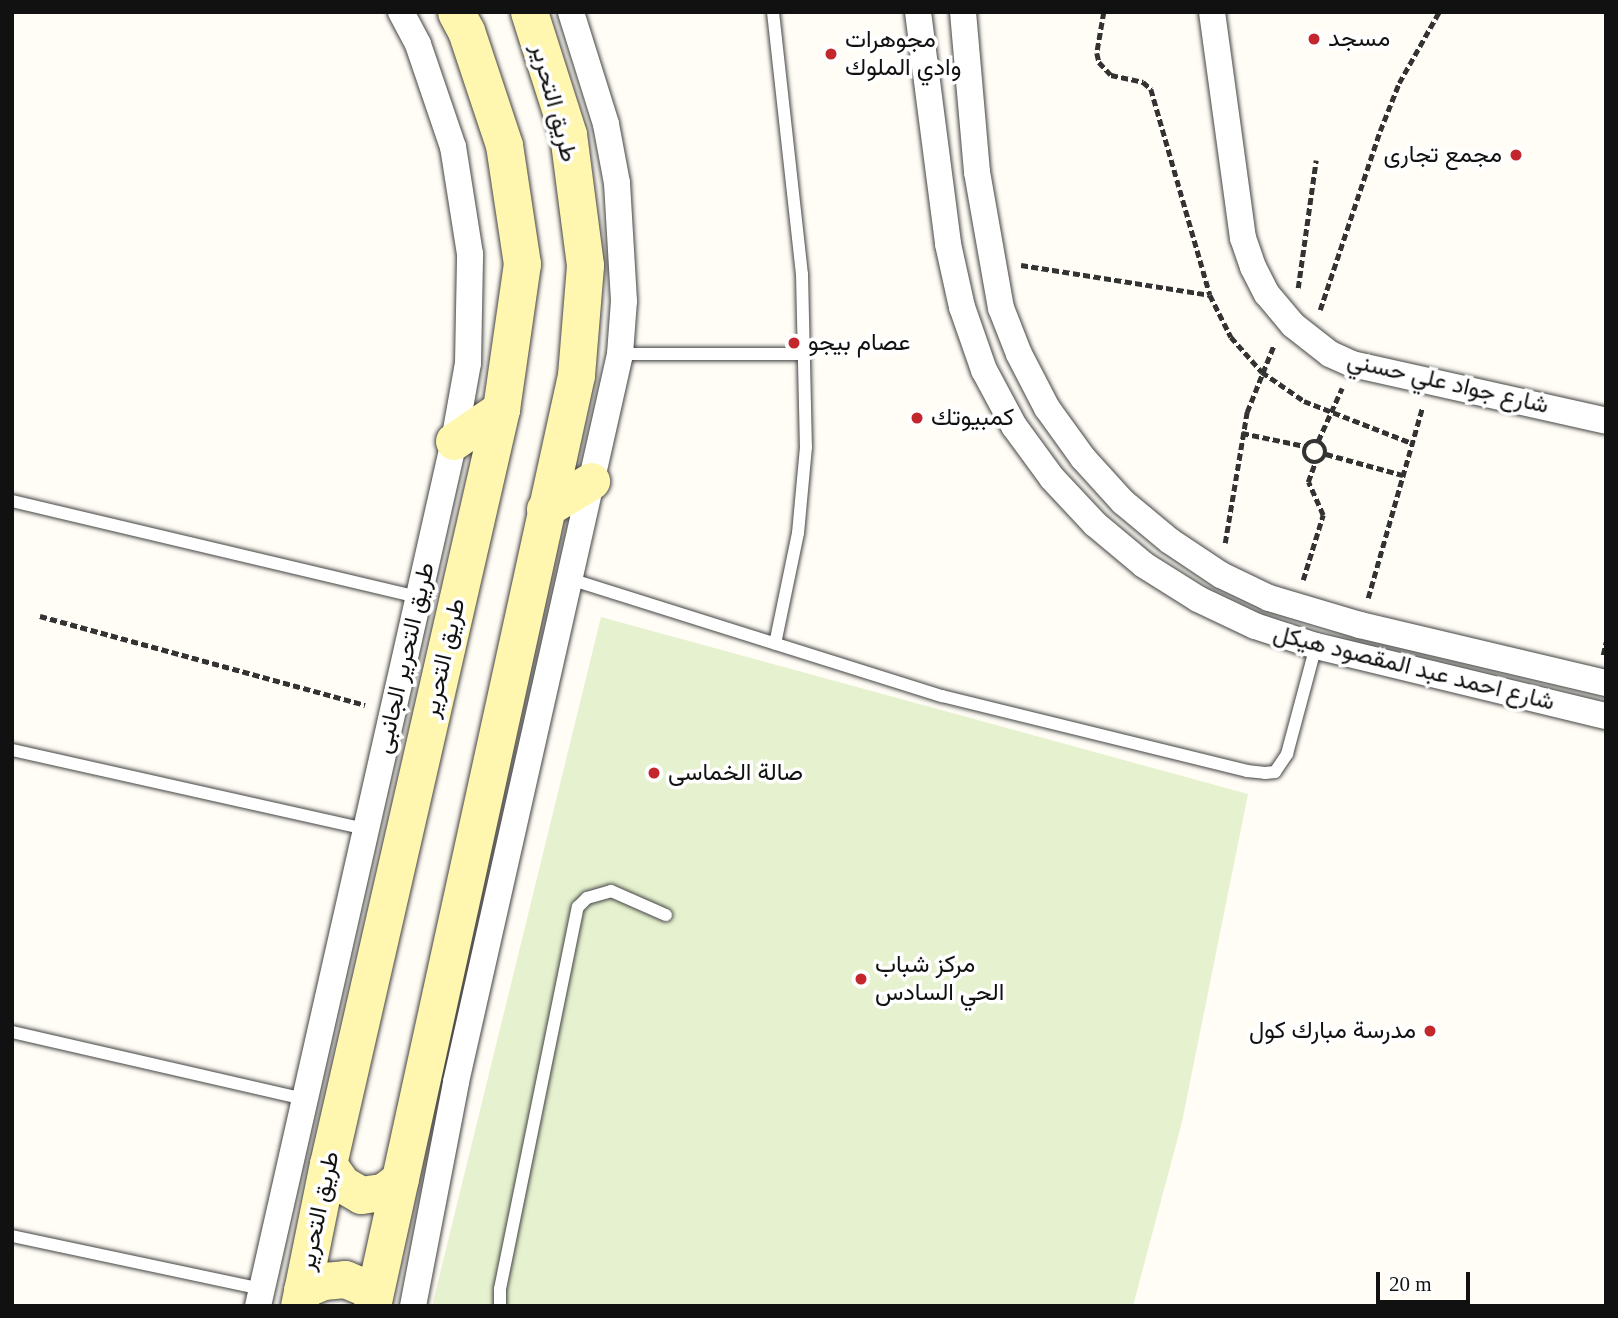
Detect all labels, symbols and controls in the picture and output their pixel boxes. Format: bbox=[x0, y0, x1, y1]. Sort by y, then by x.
place label: مسجد bbox=[1328, 25, 1390, 53]
place label: مجوهرات وادي الملوك bbox=[845, 26, 961, 82]
marker: مسجد bbox=[1306, 31, 1322, 47]
street label: طريق التحرير bbox=[524, 41, 584, 165]
marker: مجوهرات وادي الملوك bbox=[823, 46, 839, 62]
place label: مجمع تجارى bbox=[1384, 141, 1502, 169]
marker: مجمع تجارى bbox=[1508, 147, 1524, 163]
place label: عصام بيجو bbox=[808, 329, 911, 357]
marker: عصام بيجو bbox=[786, 335, 802, 351]
street label: شارع جواد علي حسني bbox=[1345, 346, 1551, 420]
place label: كمبيوتك bbox=[931, 404, 1014, 432]
marker: كمبيوتك bbox=[909, 410, 925, 426]
street label: طريق التحرير الجانبى bbox=[369, 560, 441, 756]
street label: طريق التحرير bbox=[416, 596, 472, 720]
street label: شارع احمد عبد المقصود هيكل bbox=[1270, 619, 1558, 717]
place label: صالة الخماسى bbox=[668, 759, 803, 787]
marker: صالة الخماسى bbox=[646, 765, 662, 781]
place label: مركز شباب الحي السادس bbox=[875, 951, 1004, 1007]
marker: مركز شباب الحي السادس bbox=[853, 971, 869, 987]
place label: مدرسة مبارك كول bbox=[1249, 1017, 1416, 1045]
marker: مدرسة مبارك كول bbox=[1422, 1023, 1438, 1039]
street label: طريق التحرير bbox=[292, 1149, 346, 1273]
scale bar bbox=[1380, 1258, 1474, 1302]
text: 20 m bbox=[1389, 1272, 1432, 1296]

